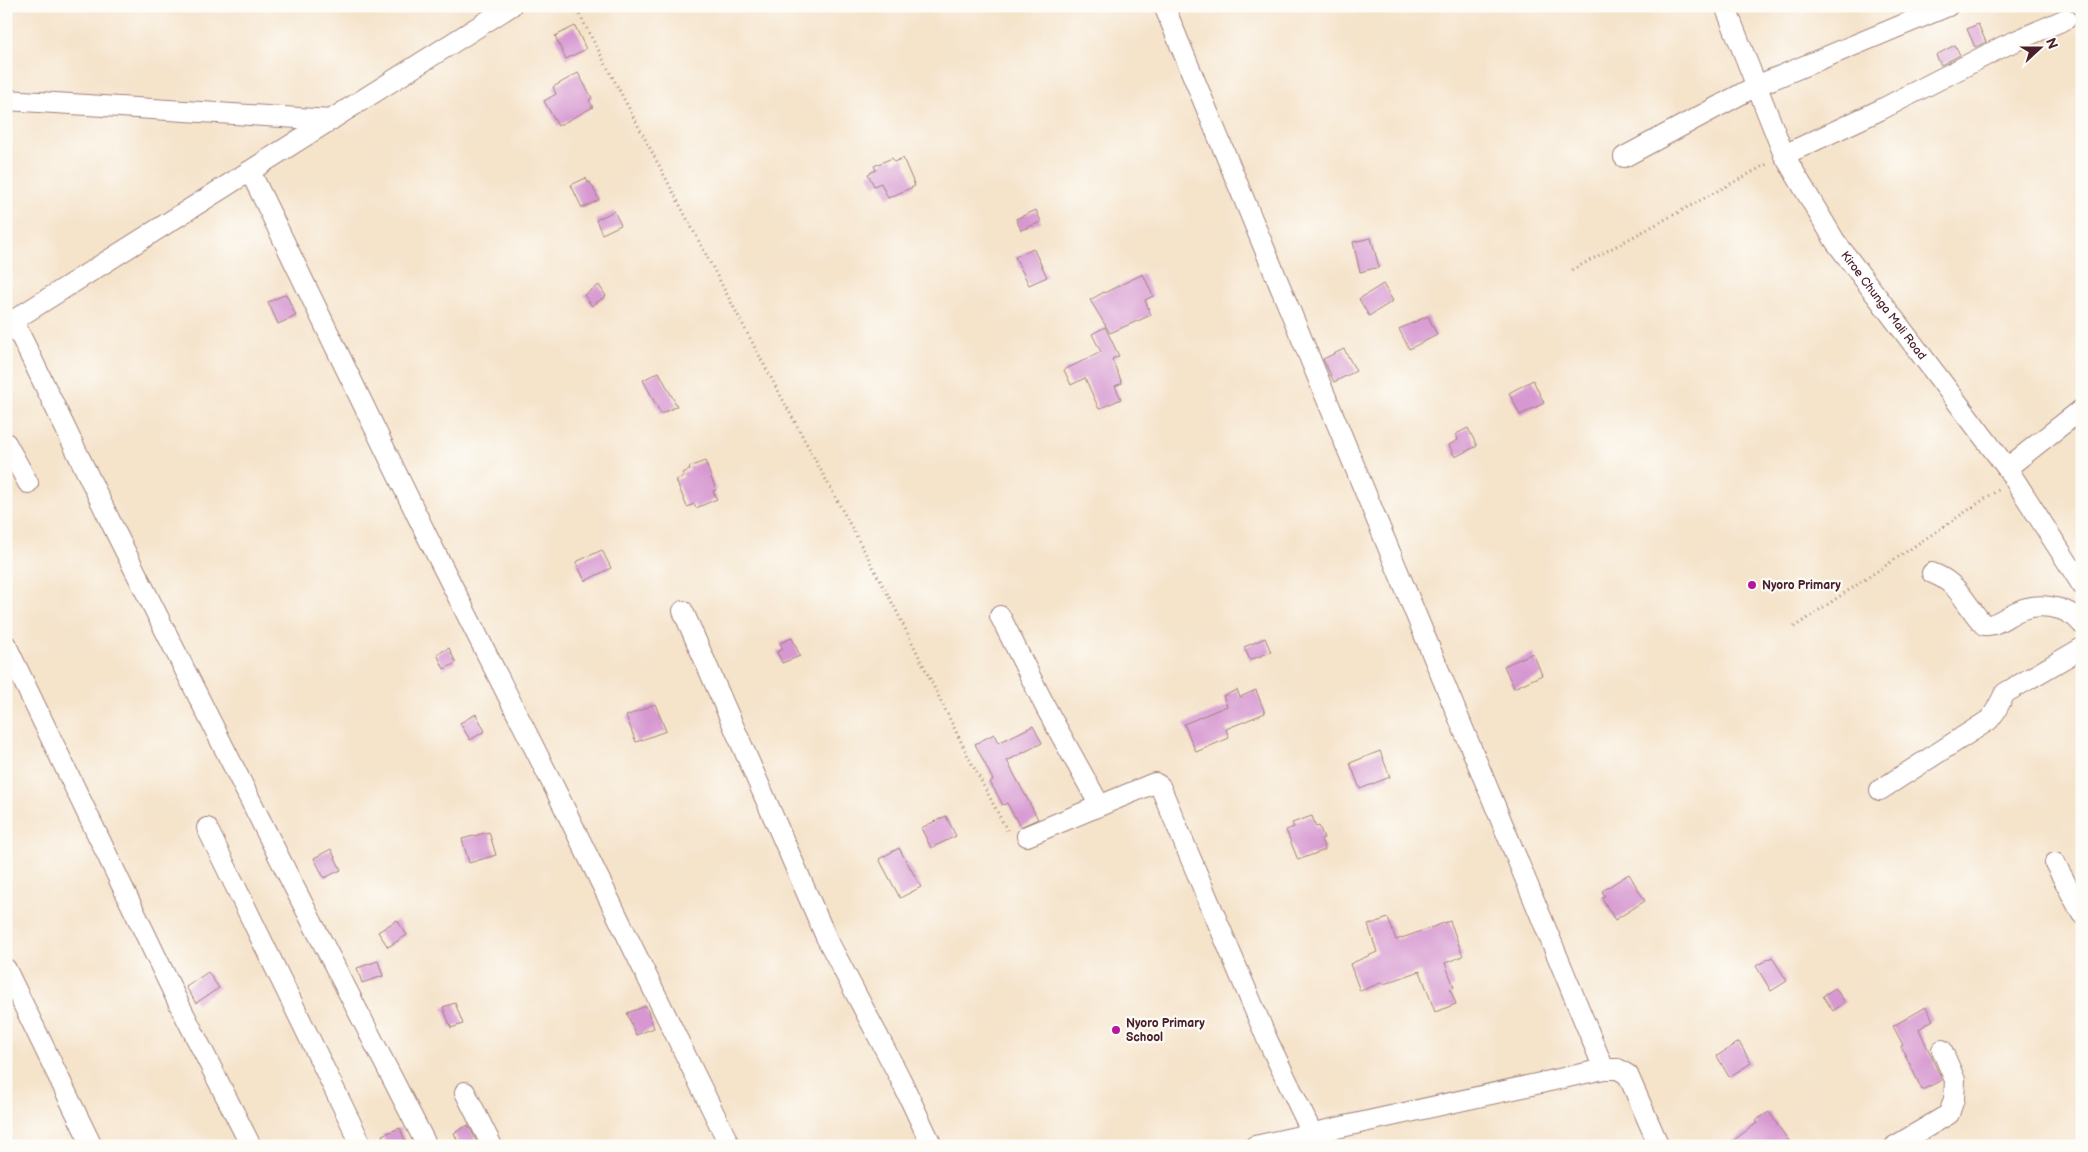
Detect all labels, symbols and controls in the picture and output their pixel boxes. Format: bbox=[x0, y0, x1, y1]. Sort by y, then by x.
north arrow bbox=[2016, 22, 2066, 72]
text: N bbox=[2042, 36, 2061, 51]
street label: Kiroe Chunga Mali Road bbox=[1837, 248, 1929, 363]
place label: Nyoro Primary bbox=[1762, 578, 1841, 593]
marker: Nyoro Primary bbox=[1746, 579, 1758, 591]
place label: Nyoro Primary School bbox=[1126, 1016, 1205, 1045]
marker: Nyoro Primary School bbox=[1110, 1024, 1122, 1036]

